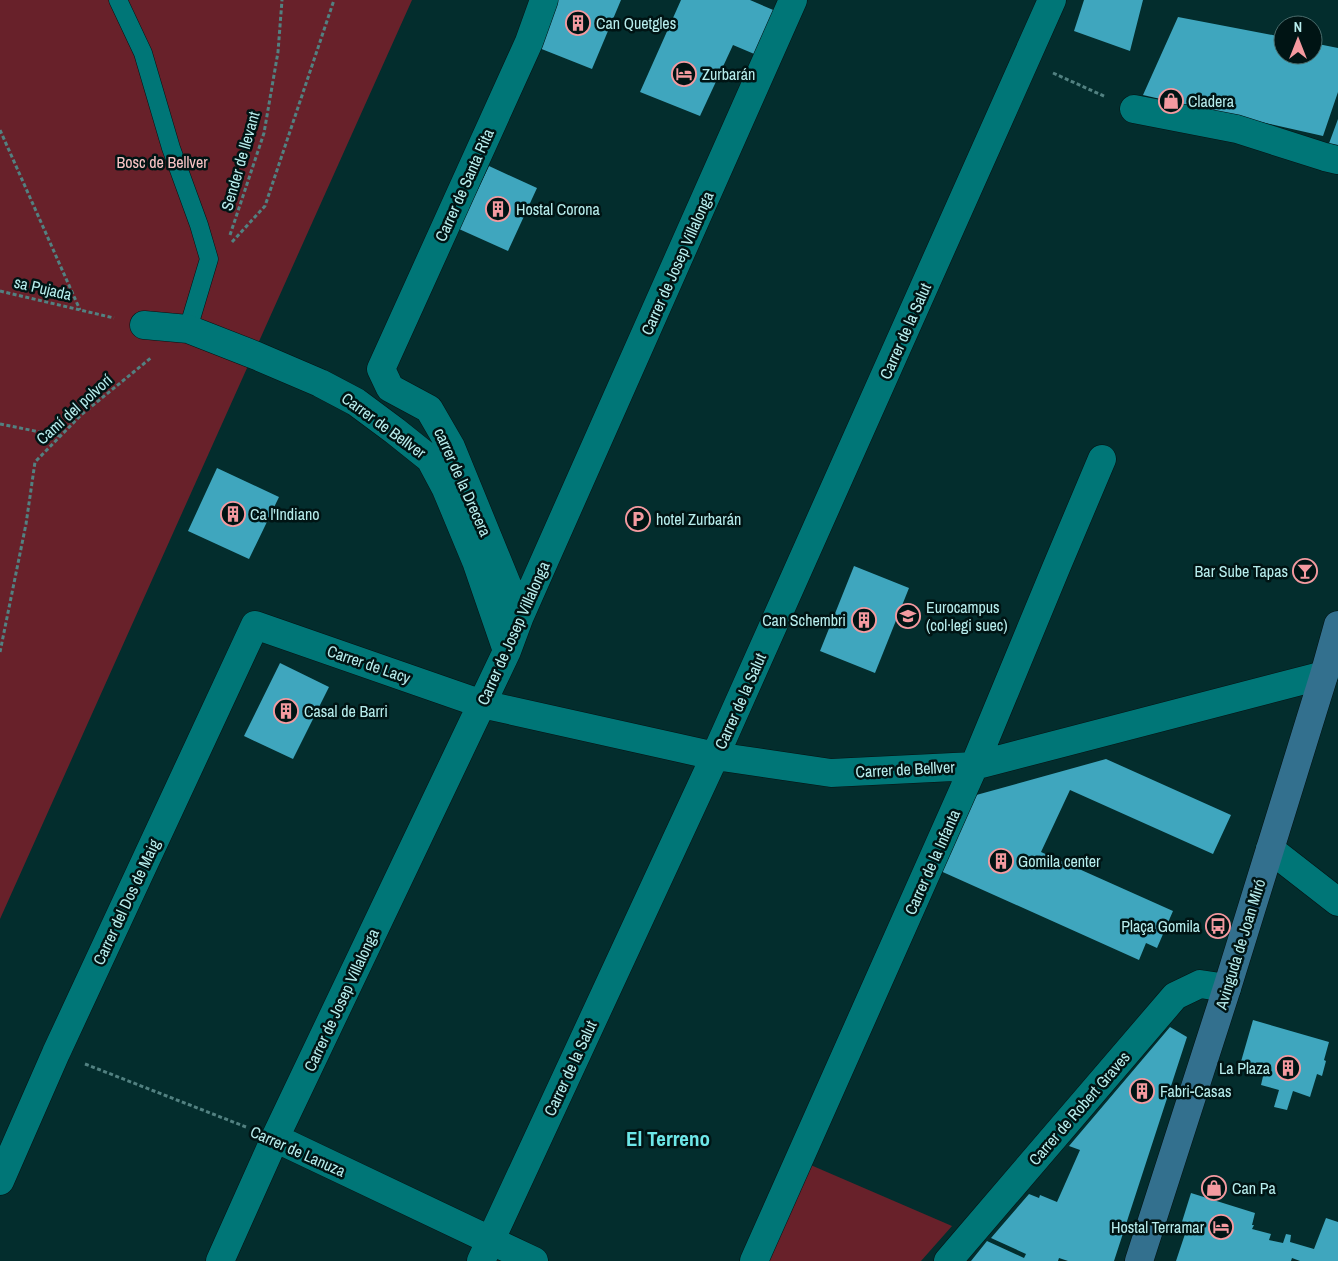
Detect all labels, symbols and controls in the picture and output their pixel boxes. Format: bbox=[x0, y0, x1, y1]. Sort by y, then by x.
building icon: Can Quetgles bbox=[565, 10, 591, 36]
place label: Can Quetgles bbox=[596, 12, 676, 34]
north arrow bbox=[1273, 15, 1323, 65]
text: N bbox=[1294, 18, 1302, 36]
hotel icon: Zurbarán bbox=[671, 61, 697, 87]
place label: Zurbarán bbox=[702, 63, 755, 85]
shop icon: Cladera bbox=[1158, 88, 1184, 114]
place label: Cladera bbox=[1188, 90, 1235, 112]
street label: Sender de llevant bbox=[215, 109, 265, 213]
street label: Carrer de Santa Rita bbox=[429, 125, 499, 245]
park label: Bosc de Bellver bbox=[116, 151, 208, 173]
street label: Carrer de Josep Villalonga bbox=[635, 187, 719, 338]
building icon: Hostal Corona bbox=[485, 196, 511, 222]
place label: Hostal Corona bbox=[516, 198, 601, 220]
street label: sa Pujada bbox=[12, 271, 75, 305]
street label: Carrer de la Salut bbox=[874, 279, 936, 382]
street label: Camí del polvorí bbox=[31, 369, 117, 449]
street label: Carrer de Bellver bbox=[337, 387, 431, 463]
street label: carrer de la Drecera bbox=[429, 424, 497, 540]
building icon: Ca l'Indiano bbox=[220, 501, 246, 527]
place label: Ca l'Indiano bbox=[250, 503, 320, 525]
parking icon: hotel Zurbarán bbox=[625, 506, 651, 532]
place label: hotel Zurbarán bbox=[656, 508, 741, 530]
street label: Carrer de Josep Villalonga bbox=[471, 557, 555, 708]
bar icon: Bar Sube Tapas bbox=[1292, 558, 1318, 584]
place label: Bar Sube Tapas bbox=[1195, 560, 1288, 582]
place label: Eurocampus (col·legi suec) bbox=[926, 596, 1008, 636]
school or university icon: Eurocampus (col·legi suec) bbox=[895, 603, 921, 629]
building icon: Can Schembri bbox=[851, 607, 877, 633]
place label: Can Schembri bbox=[762, 609, 846, 631]
street label: Carrer de Lacy bbox=[324, 639, 414, 689]
street label: Carrer de la Salut bbox=[709, 649, 771, 752]
building icon: Casal de Barri bbox=[273, 698, 299, 724]
place label: Casal de Barri bbox=[304, 700, 388, 722]
street label: Carrer de Bellver bbox=[855, 755, 956, 783]
street label: Carrer de la Infanta bbox=[899, 805, 965, 918]
street label: Carrer del Dos de Maig bbox=[87, 835, 165, 968]
building icon: Gomila center bbox=[988, 848, 1014, 874]
place label: Gomila center bbox=[1018, 850, 1101, 872]
street label: Avinguda de Joan Miró bbox=[1209, 876, 1270, 1013]
bus stop icon: Plaça Gomila bbox=[1205, 913, 1231, 939]
place label: Plaça Gomila bbox=[1121, 915, 1201, 937]
street label: Carrer de Josep Villalonga bbox=[298, 924, 384, 1075]
street label: Carrer de la Salut bbox=[538, 1016, 602, 1119]
street label: Carrer de Robert Graves bbox=[1023, 1046, 1135, 1170]
building icon: La Plaza bbox=[1275, 1055, 1301, 1081]
place label: La Plaza bbox=[1219, 1057, 1271, 1079]
building icon: Fabri-Casas bbox=[1129, 1078, 1155, 1104]
place label: Fabri-Casas bbox=[1160, 1080, 1232, 1102]
street label: Carrer de Lanuza bbox=[247, 1120, 350, 1182]
district label: El Terreno bbox=[626, 1124, 710, 1153]
shop icon: Can Pa bbox=[1201, 1175, 1227, 1201]
place label: Can Pa bbox=[1232, 1177, 1276, 1199]
hotel icon: Hostal Terramar bbox=[1208, 1214, 1234, 1240]
place label: Hostal Terramar bbox=[1111, 1216, 1205, 1238]

